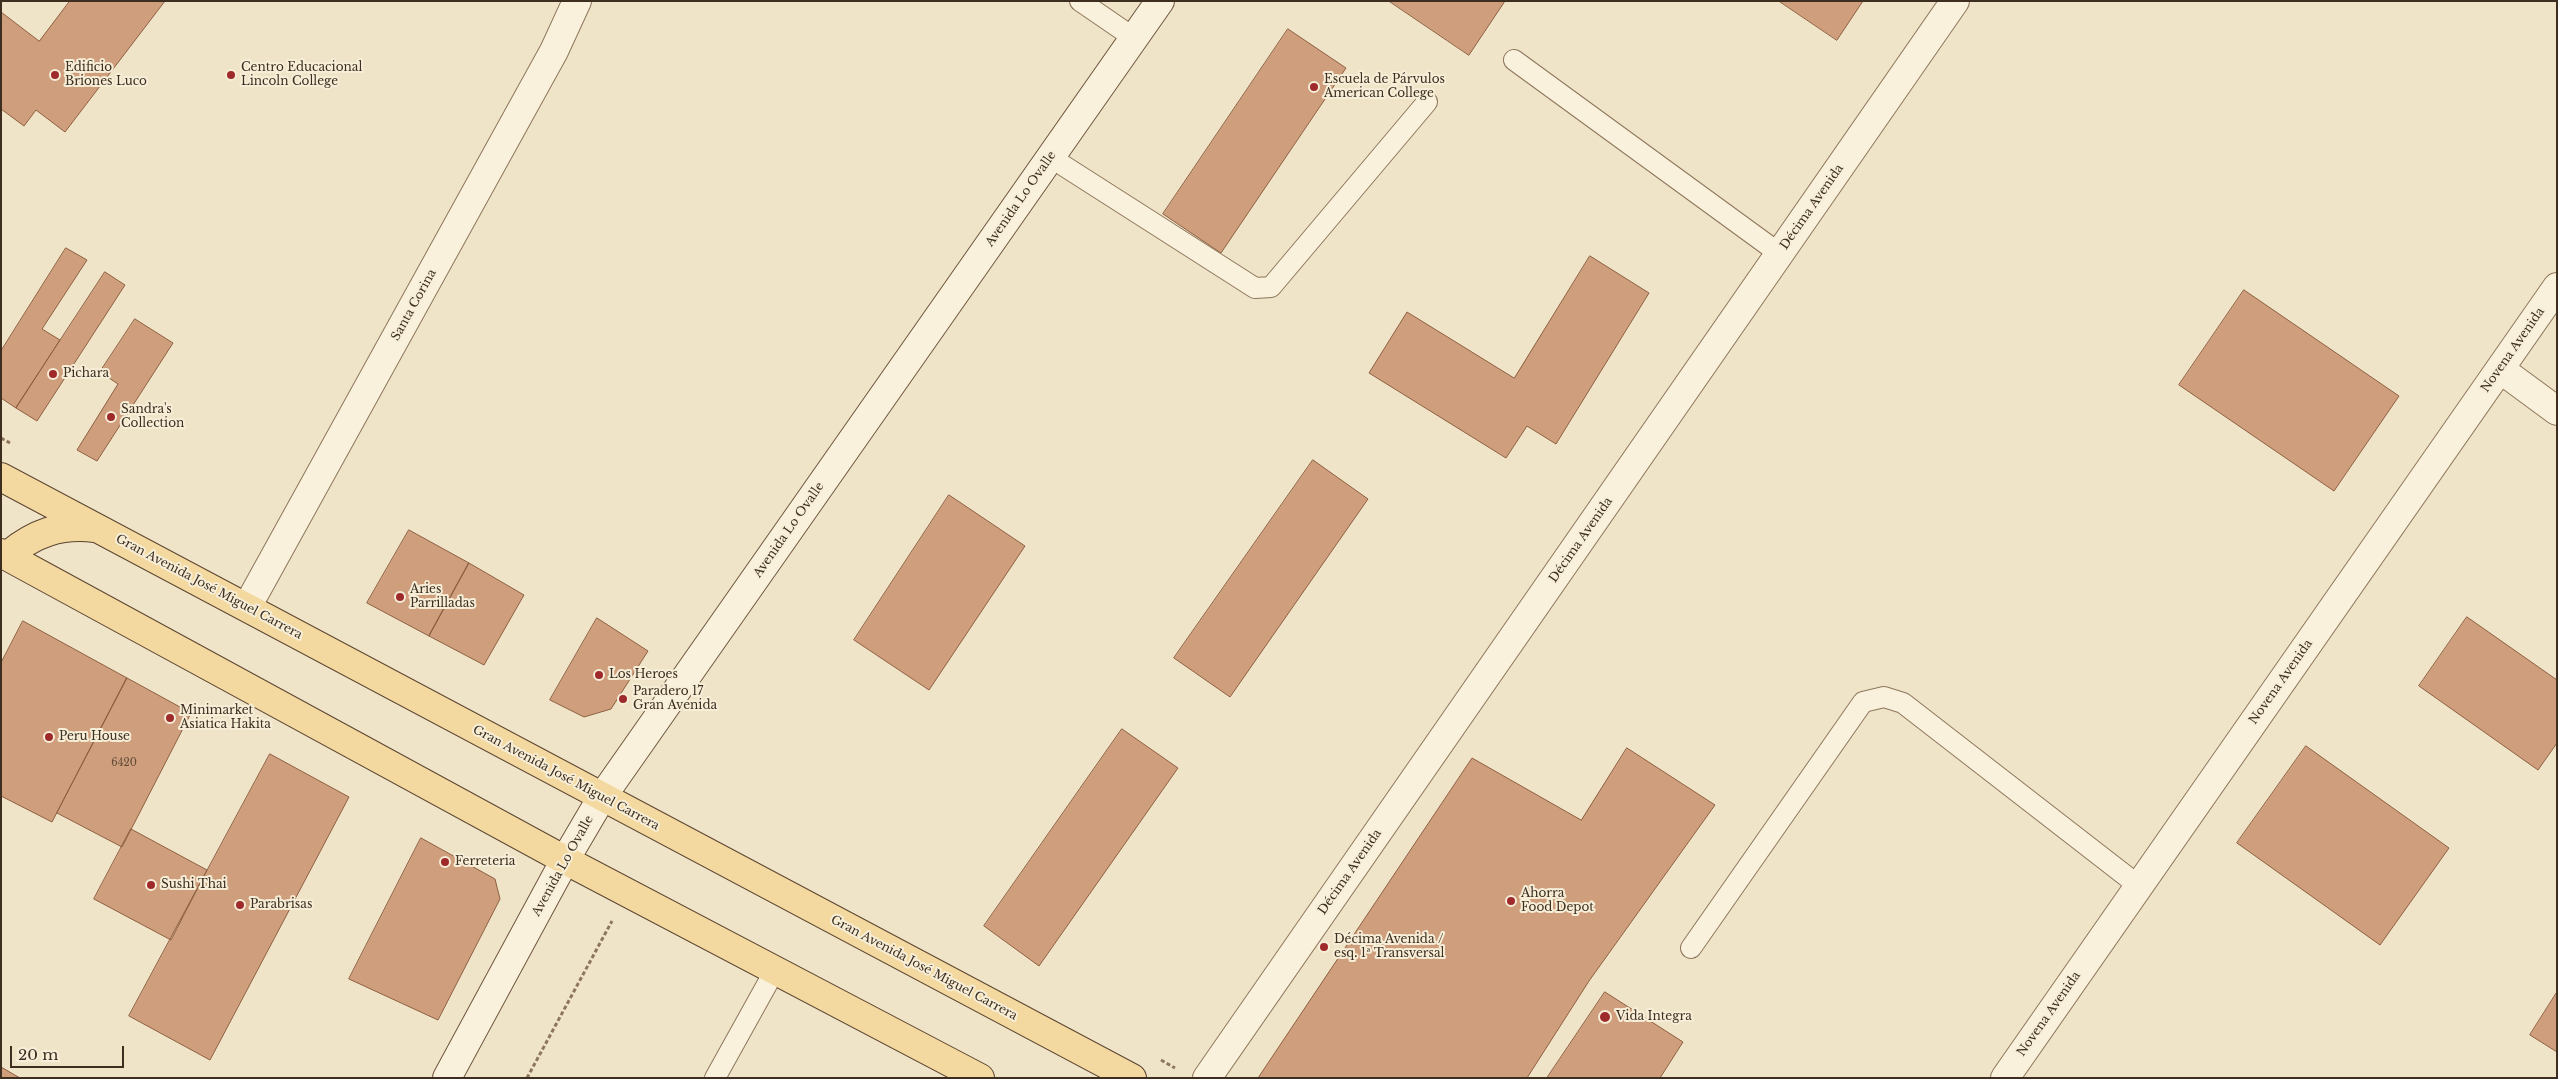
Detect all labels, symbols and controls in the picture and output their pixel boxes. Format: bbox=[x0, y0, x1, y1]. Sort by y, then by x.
place label: Edificio Briones Luco bbox=[65, 61, 147, 89]
place label: Centro Educacional Lincoln College bbox=[241, 61, 362, 89]
marker: Edificio Briones Luco bbox=[49, 69, 61, 81]
marker: Centro Educacional Lincoln College bbox=[225, 69, 237, 81]
place label: Escuela de Párvulos American College bbox=[1324, 73, 1445, 101]
marker: Escuela de Párvulos American College bbox=[1308, 81, 1320, 93]
street label: Avenida Lo Ovalle bbox=[983, 149, 1059, 249]
street label: Décima Avenida bbox=[1777, 162, 1847, 252]
street label: Santa Corina bbox=[388, 267, 440, 343]
street label: Novena Avenida bbox=[2478, 305, 2548, 395]
place label: Pichara bbox=[63, 367, 109, 381]
marker: Pichara bbox=[47, 368, 59, 380]
place label: Sandra's Collection bbox=[121, 403, 184, 431]
marker: Sandra's Collection bbox=[105, 411, 117, 423]
street label: Avenida Lo Ovalle bbox=[751, 480, 827, 580]
street label: Décima Avenida bbox=[1546, 495, 1616, 585]
street label: Gran Avenida José Miguel Carrera bbox=[113, 532, 305, 642]
place label: Aries Parrilladas bbox=[410, 583, 475, 611]
marker: Aries Parrilladas bbox=[394, 591, 406, 603]
street label: Novena Avenida bbox=[2246, 637, 2316, 727]
place label: Los Heroes bbox=[609, 668, 678, 682]
marker: Los Heroes bbox=[593, 669, 605, 681]
place label: Paradero 17 Gran Avenida bbox=[633, 685, 717, 713]
marker: Paradero 17 Gran Avenida bbox=[617, 693, 629, 705]
place label: Minimarket Asiatica Hakita bbox=[180, 704, 271, 732]
marker: Minimarket Asiatica Hakita bbox=[164, 712, 176, 724]
street label: Gran Avenida José Miguel Carrera bbox=[470, 723, 662, 833]
place label: Peru House bbox=[59, 730, 130, 744]
marker: Peru House bbox=[43, 731, 55, 743]
house number: 6420 bbox=[111, 757, 137, 769]
street label: Avenida Lo Ovalle bbox=[529, 813, 597, 919]
street label: Décima Avenida bbox=[1315, 827, 1385, 917]
place label: Ferreteria bbox=[455, 855, 515, 869]
marker: Ferreteria bbox=[439, 856, 451, 868]
place label: Sushi Thai bbox=[161, 878, 227, 892]
marker: Sushi Thai bbox=[145, 879, 157, 891]
place label: Ahorra Food Depot bbox=[1521, 887, 1594, 915]
marker: Ahorra Food Depot bbox=[1505, 895, 1517, 907]
place label: Parabrisas bbox=[250, 898, 312, 912]
marker: Parabrisas bbox=[234, 899, 246, 911]
street label: Gran Avenida José Miguel Carrera bbox=[828, 913, 1020, 1023]
place label: Décima Avenida / esq. 1ª Transversal bbox=[1334, 933, 1445, 961]
marker: Décima Avenida / esq. 1ª Transversal bbox=[1318, 941, 1330, 953]
street label: Novena Avenida bbox=[2014, 969, 2084, 1059]
marker: Vida Integra bbox=[1598, 1010, 1612, 1024]
place label: Vida Integra bbox=[1616, 1010, 1692, 1024]
scale bar bbox=[12, 1036, 126, 1068]
text: 20 m bbox=[18, 1045, 58, 1064]

